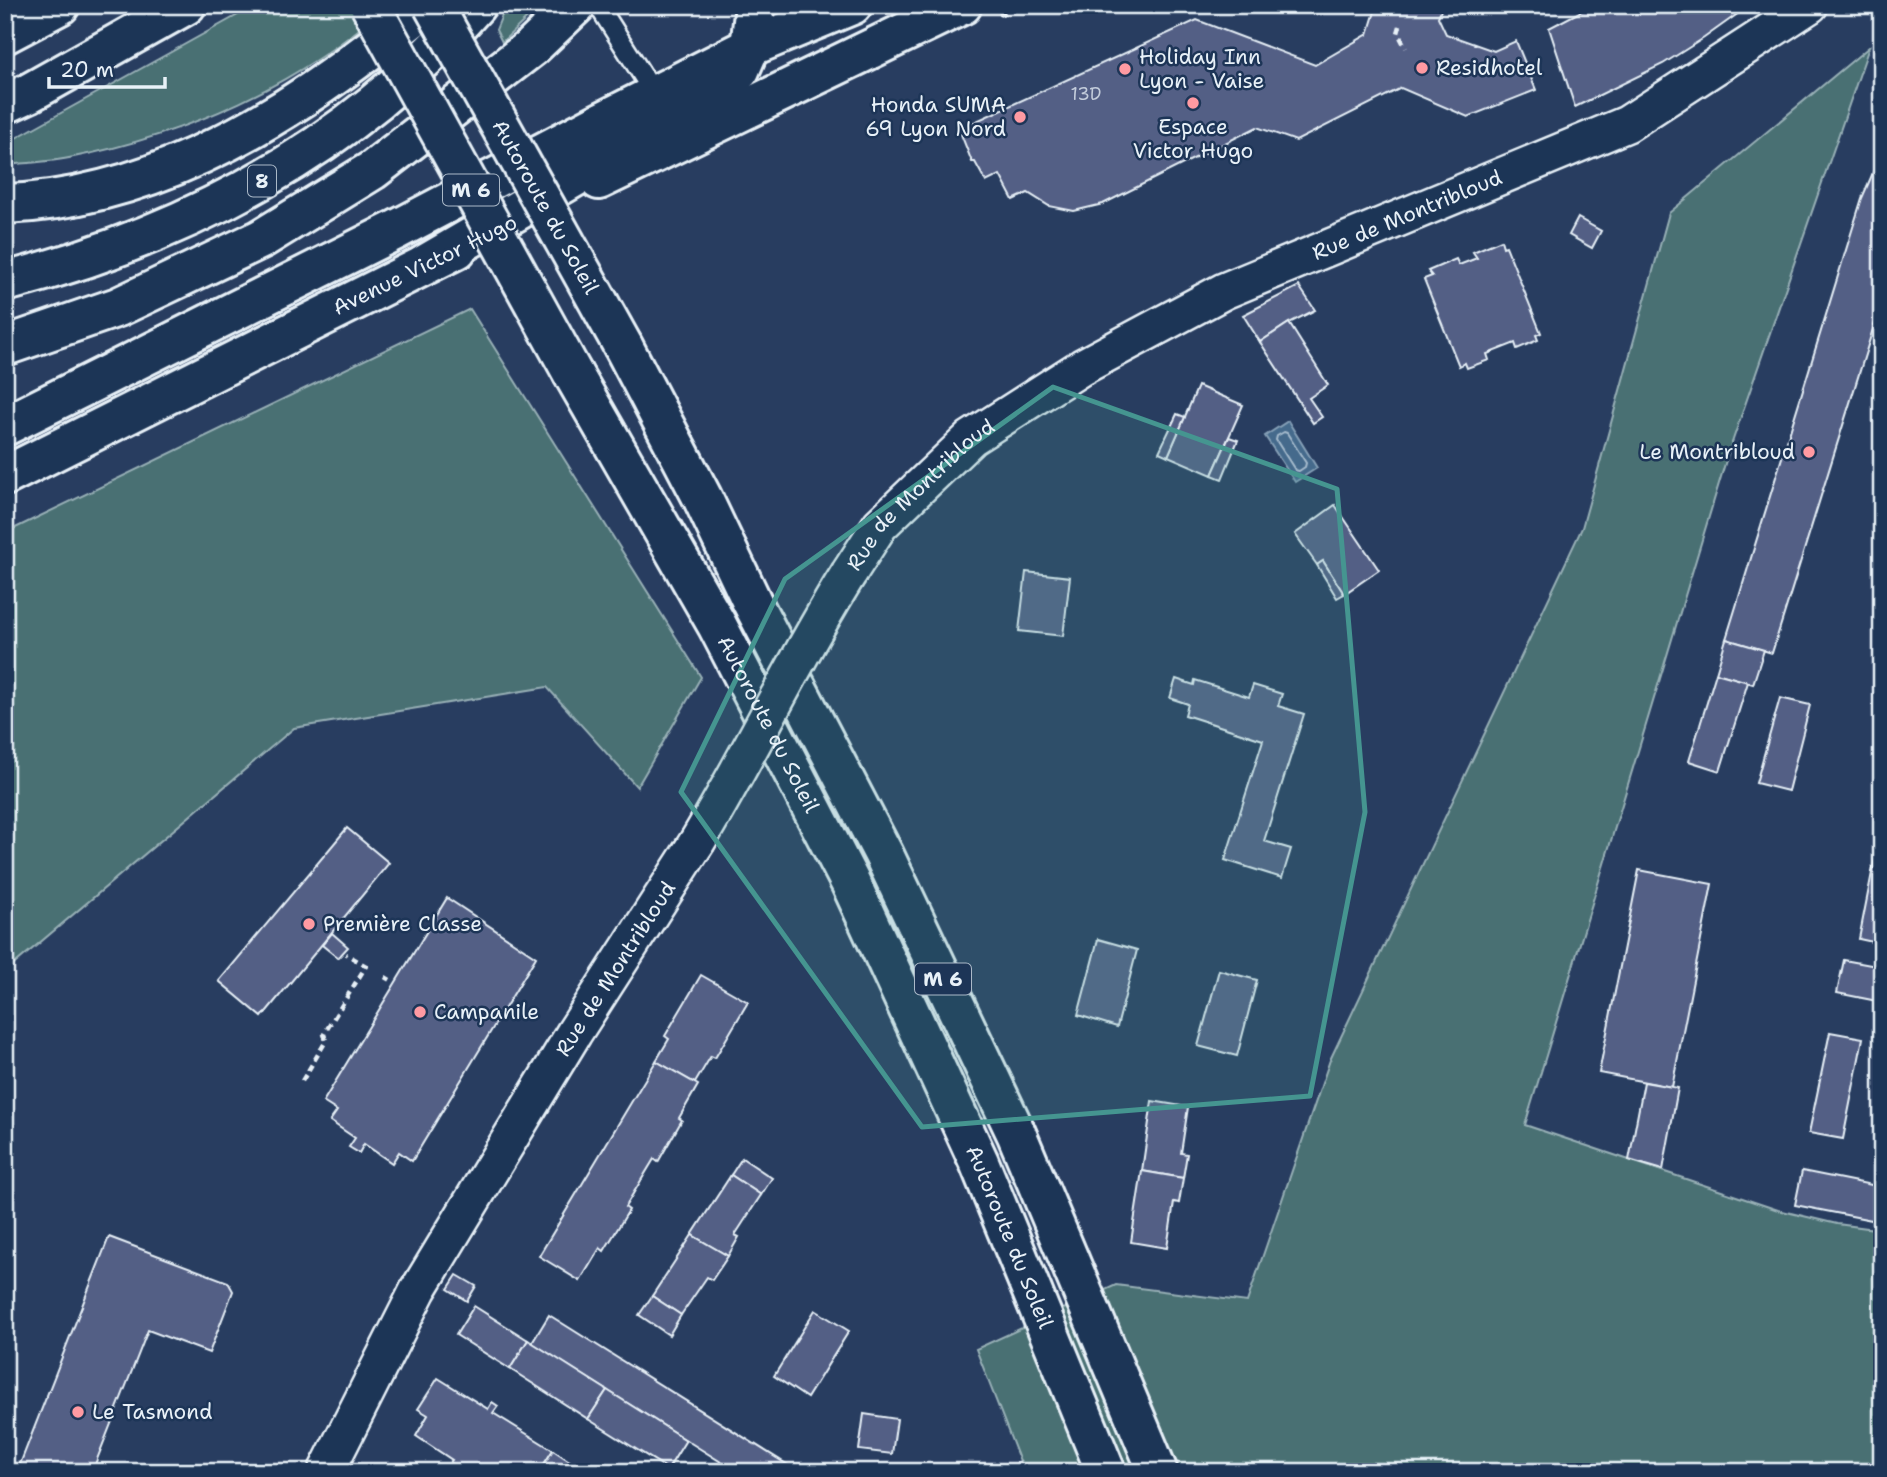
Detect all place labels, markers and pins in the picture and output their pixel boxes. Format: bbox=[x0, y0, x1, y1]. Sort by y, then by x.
place label: Holiday Inn Lyon - Vaise bbox=[1139, 43, 1264, 95]
place label: Residhotel bbox=[1436, 54, 1543, 82]
marker: Residhotel bbox=[1414, 60, 1430, 76]
marker: Holiday Inn Lyon - Vaise bbox=[1117, 61, 1133, 77]
place label: Honda SUMA 69 Lyon Nord bbox=[865, 91, 1006, 143]
marker: Espace Victor Hugo bbox=[1185, 95, 1201, 111]
marker: Honda SUMA 69 Lyon Nord bbox=[1012, 109, 1028, 125]
place label: Espace Victor Hugo bbox=[1133, 113, 1253, 165]
place label: Le Montribloud bbox=[1639, 438, 1795, 466]
marker: Le Montribloud bbox=[1801, 444, 1817, 460]
place label: Première Classe bbox=[323, 910, 482, 938]
marker: Première Classe bbox=[301, 916, 317, 932]
place label: Campanile bbox=[434, 998, 539, 1026]
marker: Campanile bbox=[412, 1004, 428, 1020]
place label: Le Tasmond bbox=[92, 1398, 212, 1426]
marker: Le Tasmond bbox=[70, 1404, 86, 1420]

